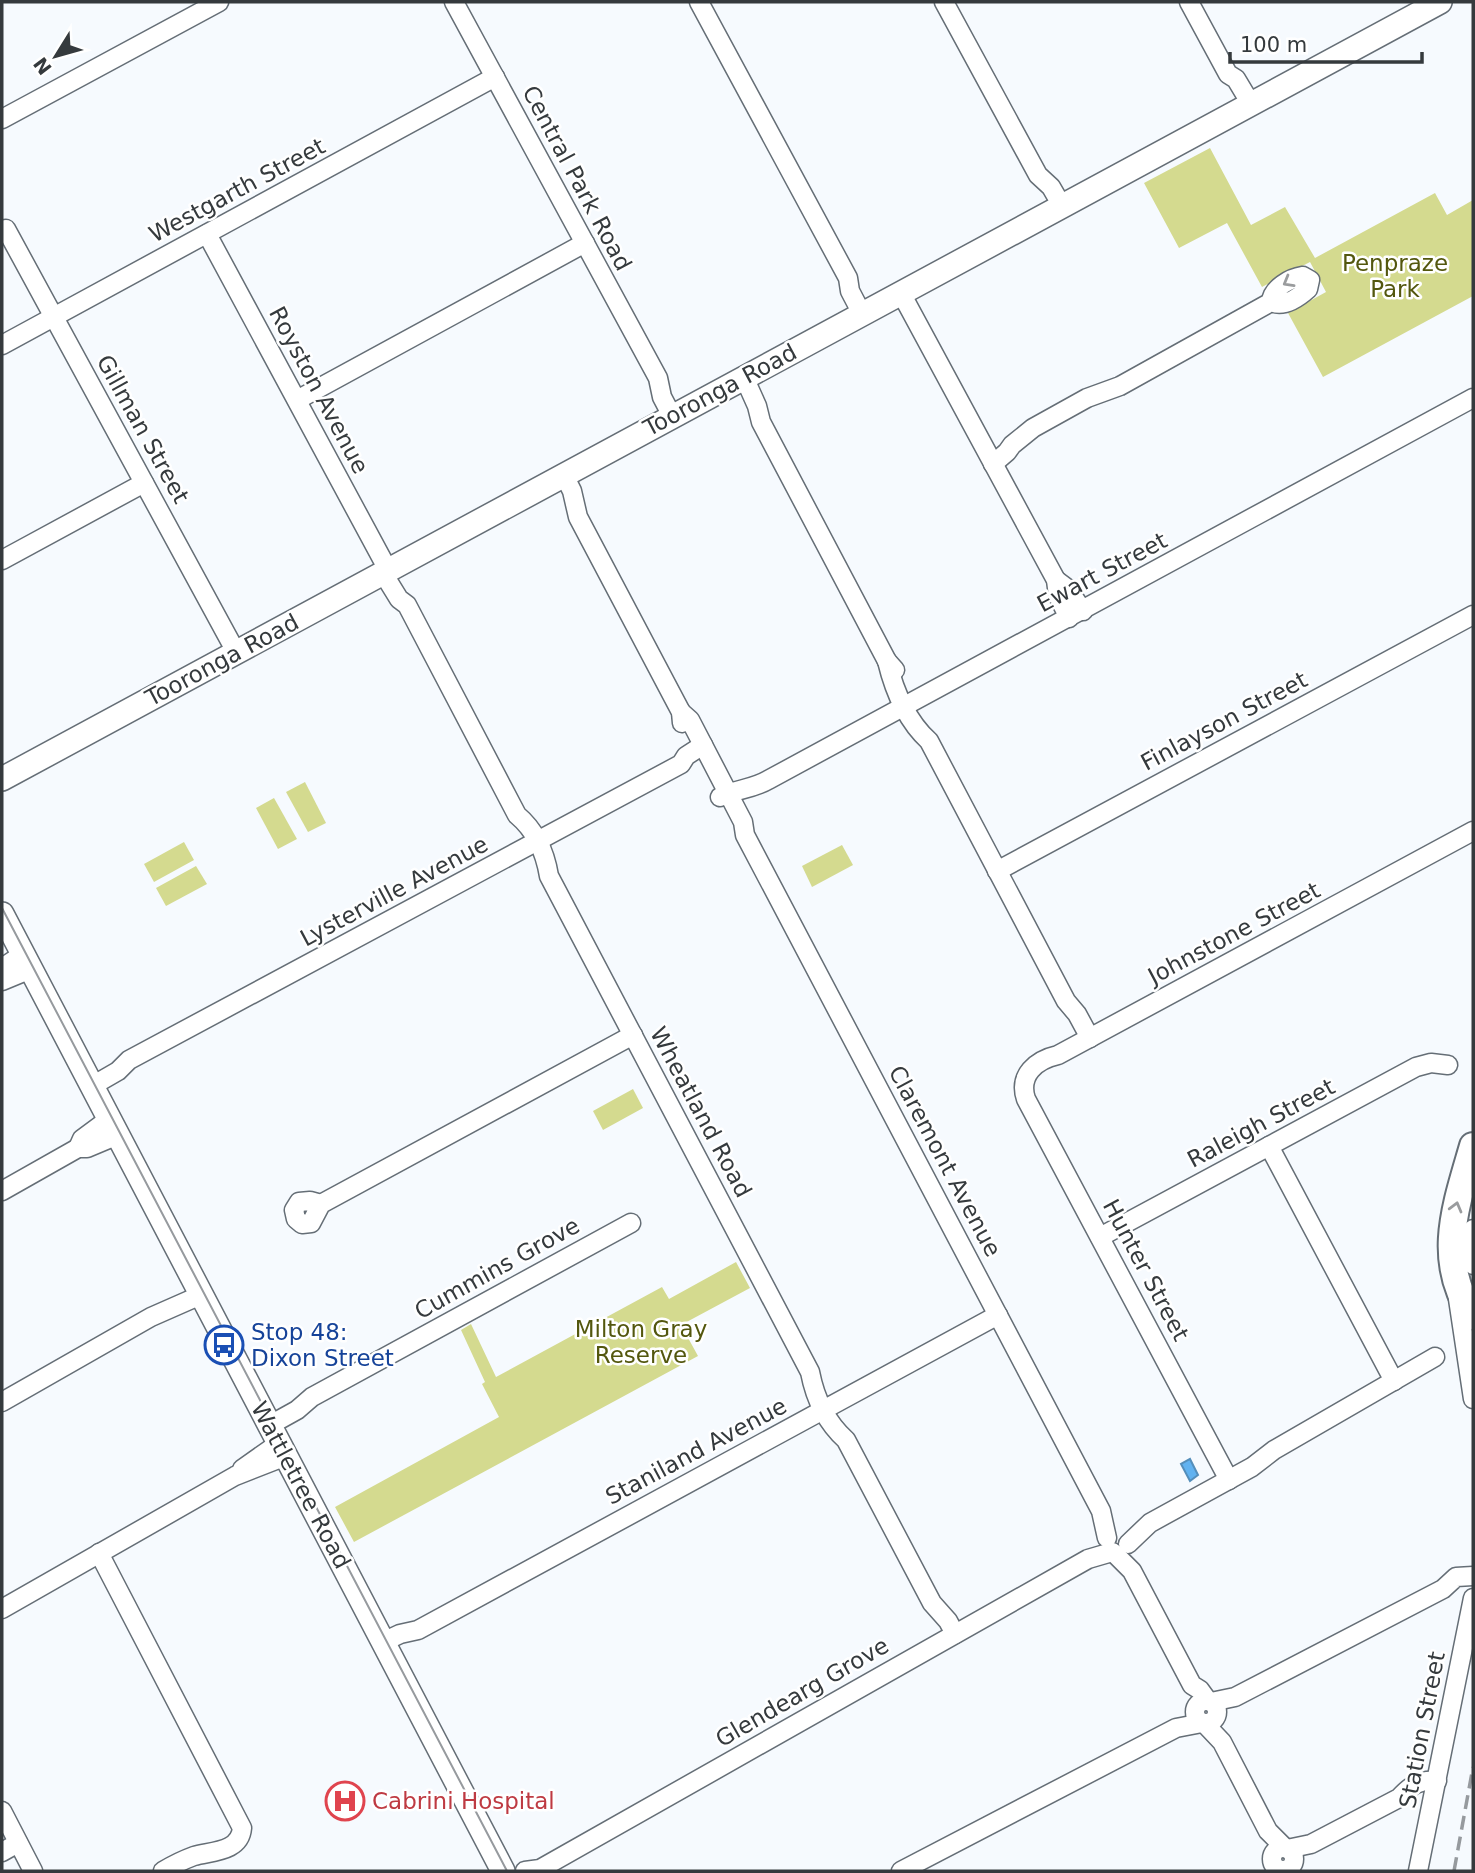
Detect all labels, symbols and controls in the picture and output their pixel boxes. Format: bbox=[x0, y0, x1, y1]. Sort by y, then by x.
north arrow bbox=[21, 21, 91, 91]
scale bar bbox=[1230, 21, 1422, 65]
text: 100 m bbox=[1240, 33, 1307, 57]
text: N bbox=[29, 53, 56, 79]
street label: Central Park Road bbox=[517, 81, 637, 275]
street label: Westgarth Street bbox=[145, 133, 329, 247]
park label: Penpraze Park bbox=[1342, 250, 1448, 302]
one-way arrow bbox=[1282, 274, 1295, 287]
street label: Royston Avenue bbox=[264, 302, 374, 478]
street label: Tooronga Road bbox=[638, 339, 801, 442]
street label: Gillman Street bbox=[92, 350, 194, 508]
street label: Ewart Street bbox=[1033, 527, 1171, 617]
street label: Tooronga Road bbox=[140, 609, 303, 712]
street label: Finlayson Street bbox=[1136, 666, 1312, 776]
street label: Lysterville Avenue bbox=[296, 831, 492, 951]
street label: Johnstone Street bbox=[1142, 877, 1324, 990]
street label: Wheatland Road bbox=[645, 1022, 757, 1202]
street label: Claremont Avenue bbox=[884, 1061, 1006, 1261]
street label: Raleigh Street bbox=[1183, 1073, 1339, 1173]
street label: Hunter Street bbox=[1098, 1195, 1194, 1345]
one-way arrow bbox=[1448, 1201, 1462, 1213]
street label: Cummins Grove bbox=[410, 1212, 584, 1324]
park label: Milton Gray Reserve bbox=[575, 1316, 707, 1368]
place label: Stop 48: Dixon Street bbox=[251, 1319, 394, 1371]
bus stop icon: Stop 48: Dixon Street bbox=[203, 1324, 245, 1366]
street label: Staniland Avenue bbox=[601, 1392, 791, 1510]
street label: Wattletree Road bbox=[246, 1397, 356, 1573]
street label: Glendearg Grove bbox=[711, 1632, 893, 1752]
street label: Station Street bbox=[1394, 1649, 1450, 1811]
hospital icon: Cabrini Hospital bbox=[324, 1780, 366, 1822]
place label: Cabrini Hospital bbox=[372, 1788, 555, 1814]

